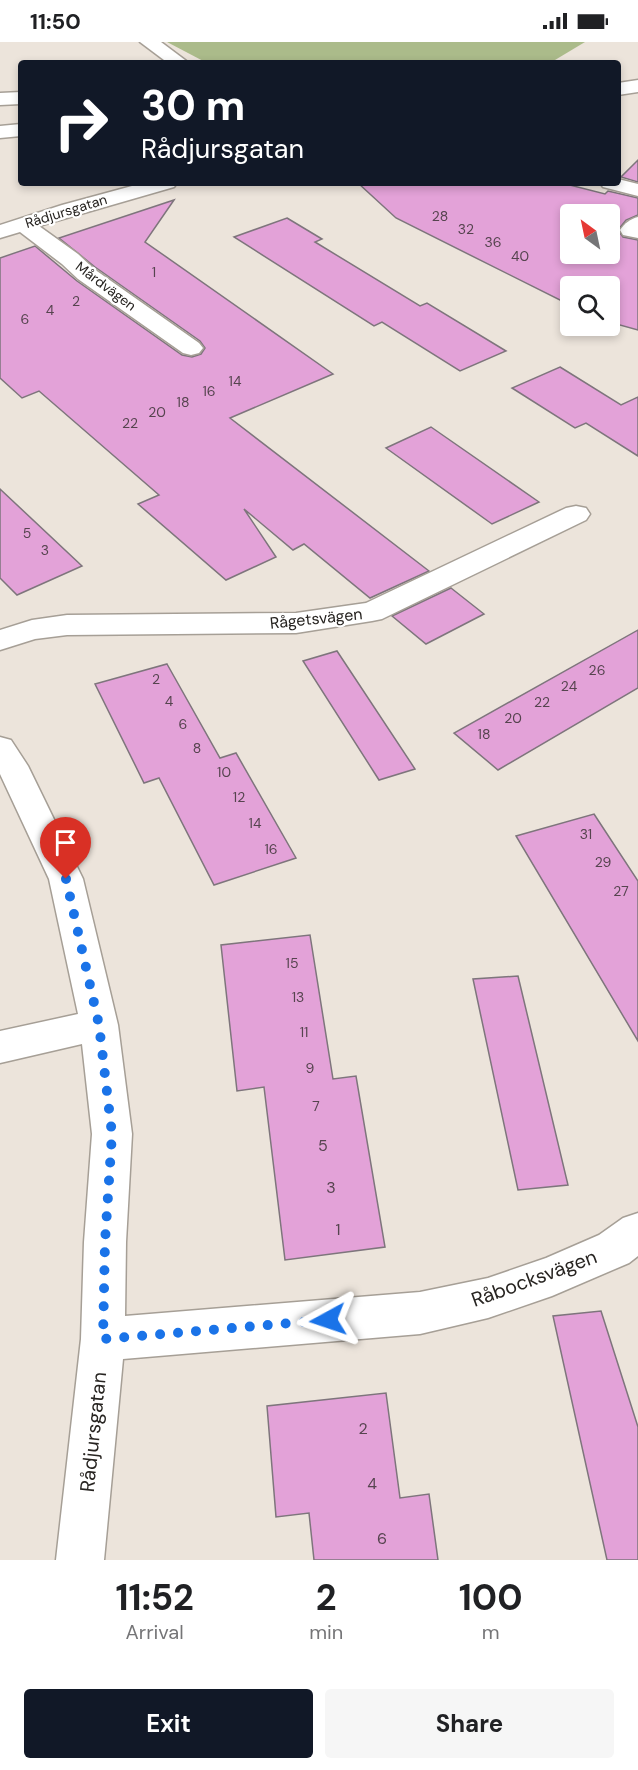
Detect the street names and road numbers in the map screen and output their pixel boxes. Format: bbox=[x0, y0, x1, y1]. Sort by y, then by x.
street label: Rådjursgatan bbox=[23, 190, 109, 232]
street label: Mårdvägen bbox=[72, 257, 140, 315]
street label: Rågetsvägen bbox=[269, 603, 363, 634]
street label: Råbocksvägen bbox=[468, 1243, 600, 1313]
street label: Rådjursgatan bbox=[74, 1371, 112, 1493]

